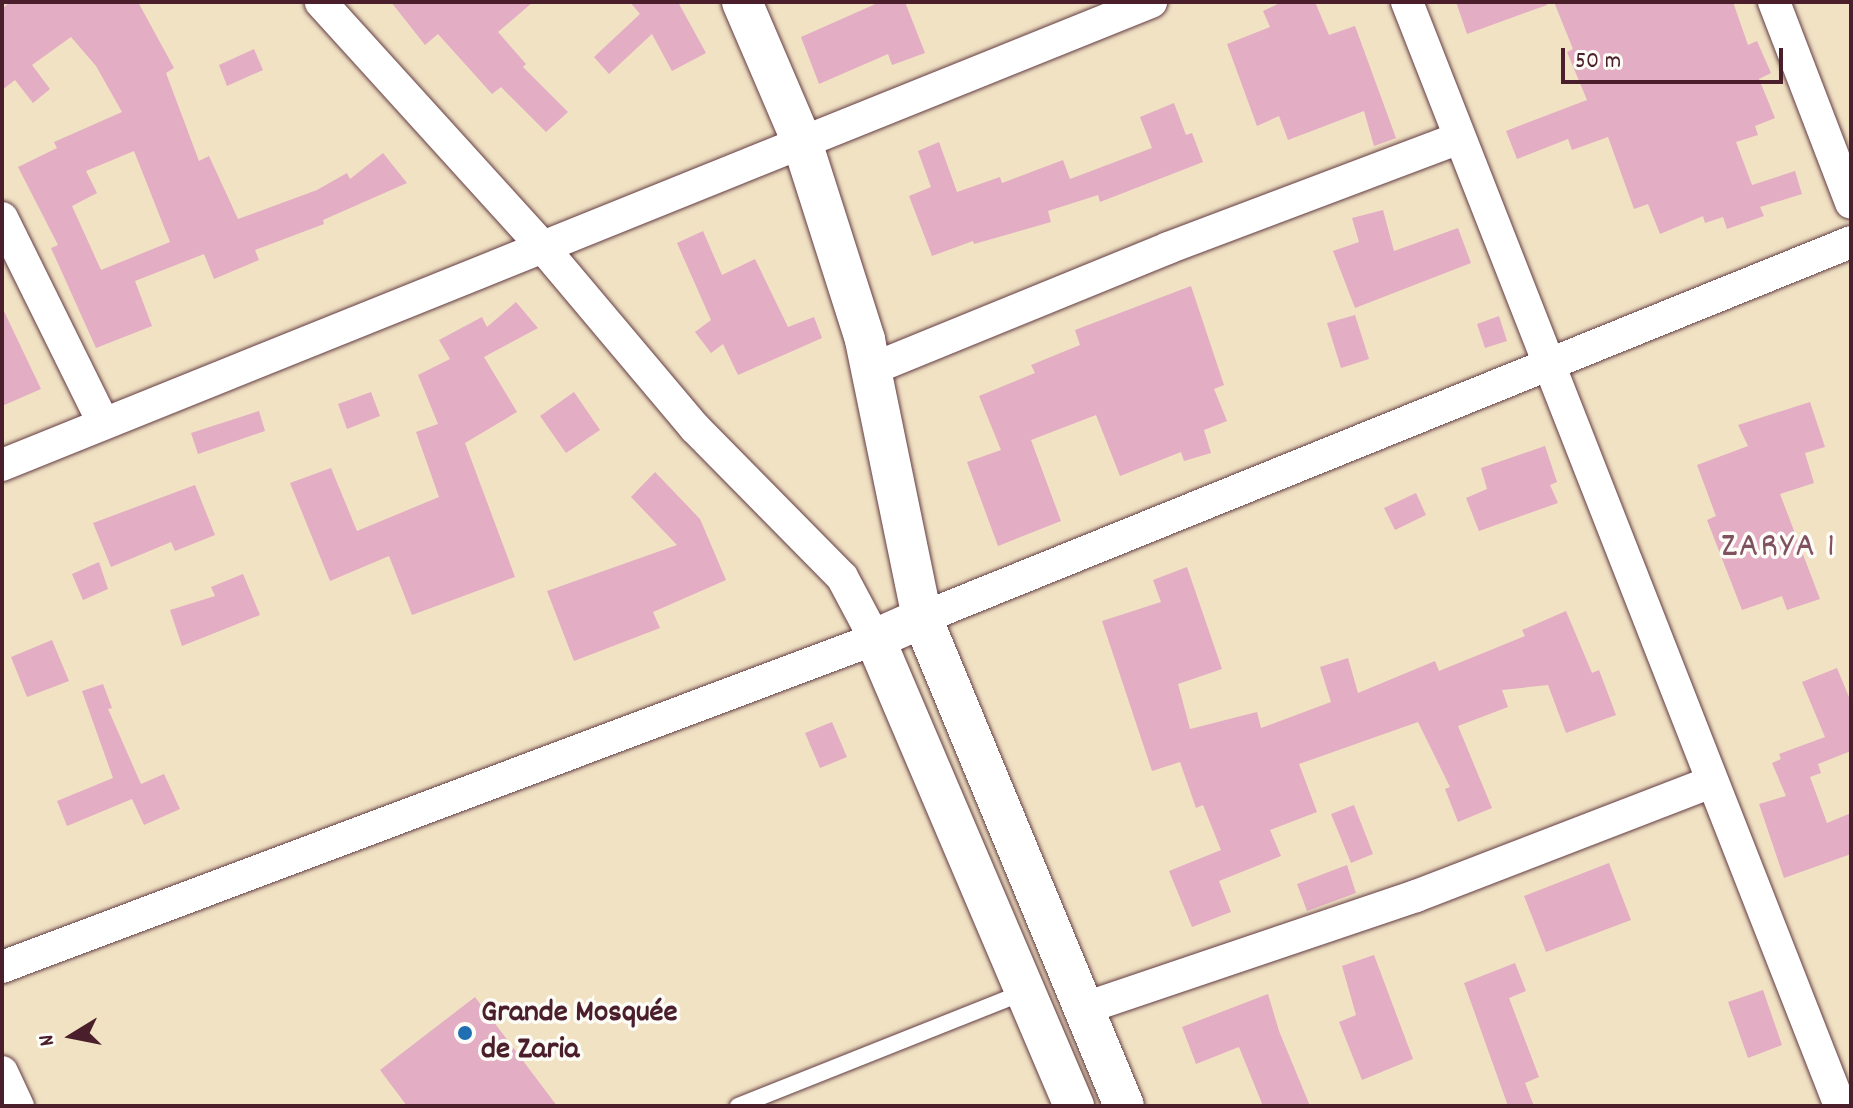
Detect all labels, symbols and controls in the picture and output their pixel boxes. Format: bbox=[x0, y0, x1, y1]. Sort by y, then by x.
scale bar bbox=[1565, 32, 1787, 82]
text: 50 m bbox=[1575, 45, 1621, 79]
district label: ZARYA 1 bbox=[1721, 527, 1837, 571]
north arrow bbox=[32, 996, 112, 1076]
place label: Grande Mosquée de Zaria bbox=[481, 996, 678, 1071]
marker: Grande Mosquée de Zaria bbox=[456, 1024, 474, 1042]
text: N bbox=[32, 1032, 64, 1048]

